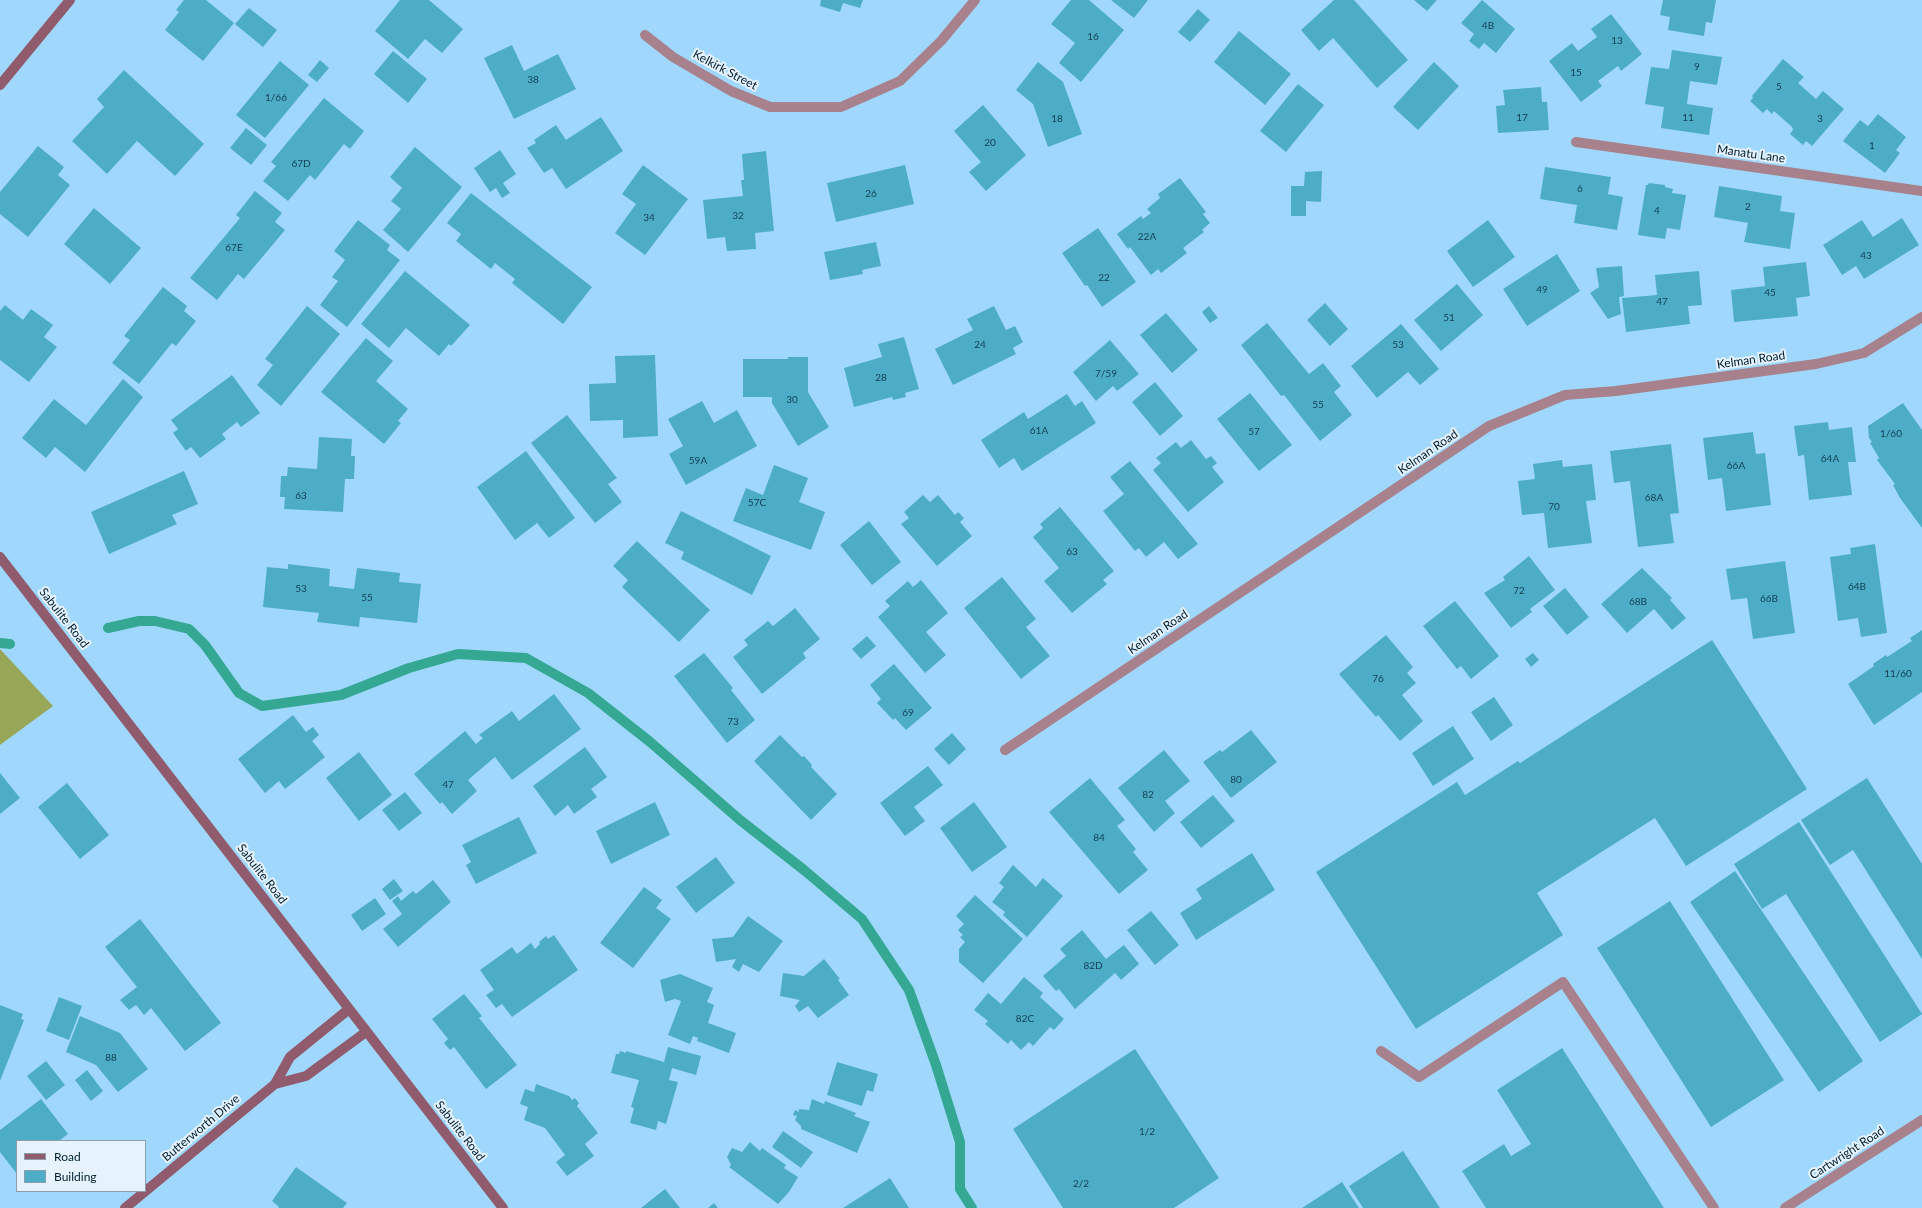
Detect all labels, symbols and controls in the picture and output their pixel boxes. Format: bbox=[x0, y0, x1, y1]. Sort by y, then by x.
house number: 4B bbox=[1482, 20, 1494, 32]
house number: 16 bbox=[1087, 31, 1099, 43]
house number: 13 bbox=[1611, 35, 1623, 47]
street label: Kelkirk Street bbox=[690, 47, 760, 93]
house number: 9 bbox=[1694, 61, 1700, 73]
house number: 15 bbox=[1570, 67, 1582, 79]
house number: 38 bbox=[527, 74, 539, 86]
house number: 5 bbox=[1776, 81, 1782, 93]
house number: 1/66 bbox=[265, 92, 287, 104]
house number: 17 bbox=[1516, 112, 1528, 124]
house number: 11 bbox=[1682, 112, 1694, 124]
house number: 18 bbox=[1051, 113, 1063, 125]
house number: 3 bbox=[1817, 113, 1823, 125]
house number: 20 bbox=[984, 137, 996, 149]
house number: 1 bbox=[1869, 140, 1875, 152]
street label: Manatu Lane bbox=[1716, 142, 1786, 166]
house number: 67D bbox=[291, 158, 311, 170]
house number: 6 bbox=[1577, 183, 1583, 195]
house number: 26 bbox=[865, 188, 877, 200]
house number: 2 bbox=[1745, 201, 1751, 213]
house number: 4 bbox=[1654, 205, 1660, 217]
house number: 32 bbox=[732, 210, 744, 222]
house number: 34 bbox=[643, 212, 655, 224]
house number: 22A bbox=[1138, 231, 1156, 243]
house number: 67E bbox=[225, 242, 243, 254]
house number: 43 bbox=[1860, 250, 1872, 262]
house number: 22 bbox=[1098, 272, 1110, 284]
house number: 49 bbox=[1536, 284, 1548, 296]
house number: 45 bbox=[1764, 287, 1776, 299]
house number: 47 bbox=[1656, 296, 1668, 308]
house number: 51 bbox=[1443, 312, 1455, 324]
house number: 24 bbox=[974, 339, 986, 351]
house number: 53 bbox=[1392, 339, 1404, 351]
street label: Kelman Road bbox=[1716, 348, 1786, 372]
house number: 7/59 bbox=[1095, 368, 1117, 380]
house number: 28 bbox=[875, 372, 887, 384]
house number: 30 bbox=[786, 394, 798, 406]
house number: 55 bbox=[1312, 399, 1324, 411]
house number: 61A bbox=[1030, 425, 1048, 437]
house number: 57 bbox=[1248, 426, 1260, 438]
street label: Kelman Road bbox=[1395, 427, 1461, 477]
house number: 1/60 bbox=[1880, 428, 1902, 440]
house number: 64A bbox=[1821, 453, 1839, 465]
house number: 59A bbox=[689, 455, 707, 467]
house number: 66A bbox=[1727, 460, 1745, 472]
house number: 63 bbox=[295, 490, 307, 502]
house number: 68A bbox=[1645, 492, 1663, 504]
house number: 57C bbox=[748, 497, 766, 509]
house number: 70 bbox=[1548, 501, 1560, 513]
house number: 63 bbox=[1066, 546, 1078, 558]
house number: 64B bbox=[1848, 581, 1866, 593]
house number: 53 bbox=[295, 583, 307, 595]
street label: Sabulite Road bbox=[36, 585, 92, 651]
house number: 72 bbox=[1513, 585, 1525, 597]
house number: 55 bbox=[361, 592, 373, 604]
house number: 66B bbox=[1760, 593, 1778, 605]
house number: 68B bbox=[1629, 596, 1647, 608]
street label: Kelman Road bbox=[1125, 607, 1191, 657]
house number: 11/60 bbox=[1884, 668, 1912, 680]
house number: 76 bbox=[1372, 673, 1384, 685]
house number: 69 bbox=[902, 707, 914, 719]
house number: 73 bbox=[727, 716, 739, 728]
house number: 80 bbox=[1230, 774, 1242, 786]
house number: 47 bbox=[442, 779, 454, 791]
house number: 82 bbox=[1142, 789, 1154, 801]
house number: 84 bbox=[1093, 832, 1105, 844]
street label: Sabulite Road bbox=[234, 841, 290, 907]
house number: 82D bbox=[1083, 960, 1103, 972]
house number: 82C bbox=[1016, 1013, 1034, 1025]
house number: 88 bbox=[105, 1052, 117, 1064]
street label: Butterworth Drive bbox=[159, 1092, 243, 1164]
street label: Sabulite Road bbox=[432, 1098, 488, 1164]
street label: Cartwright Road bbox=[1807, 1123, 1887, 1183]
house number: 1/2 bbox=[1139, 1126, 1155, 1138]
legend bbox=[16, 1140, 146, 1192]
text: Road bbox=[54, 1149, 81, 1164]
text: Building bbox=[54, 1169, 97, 1184]
house number: 2/2 bbox=[1073, 1178, 1089, 1190]

